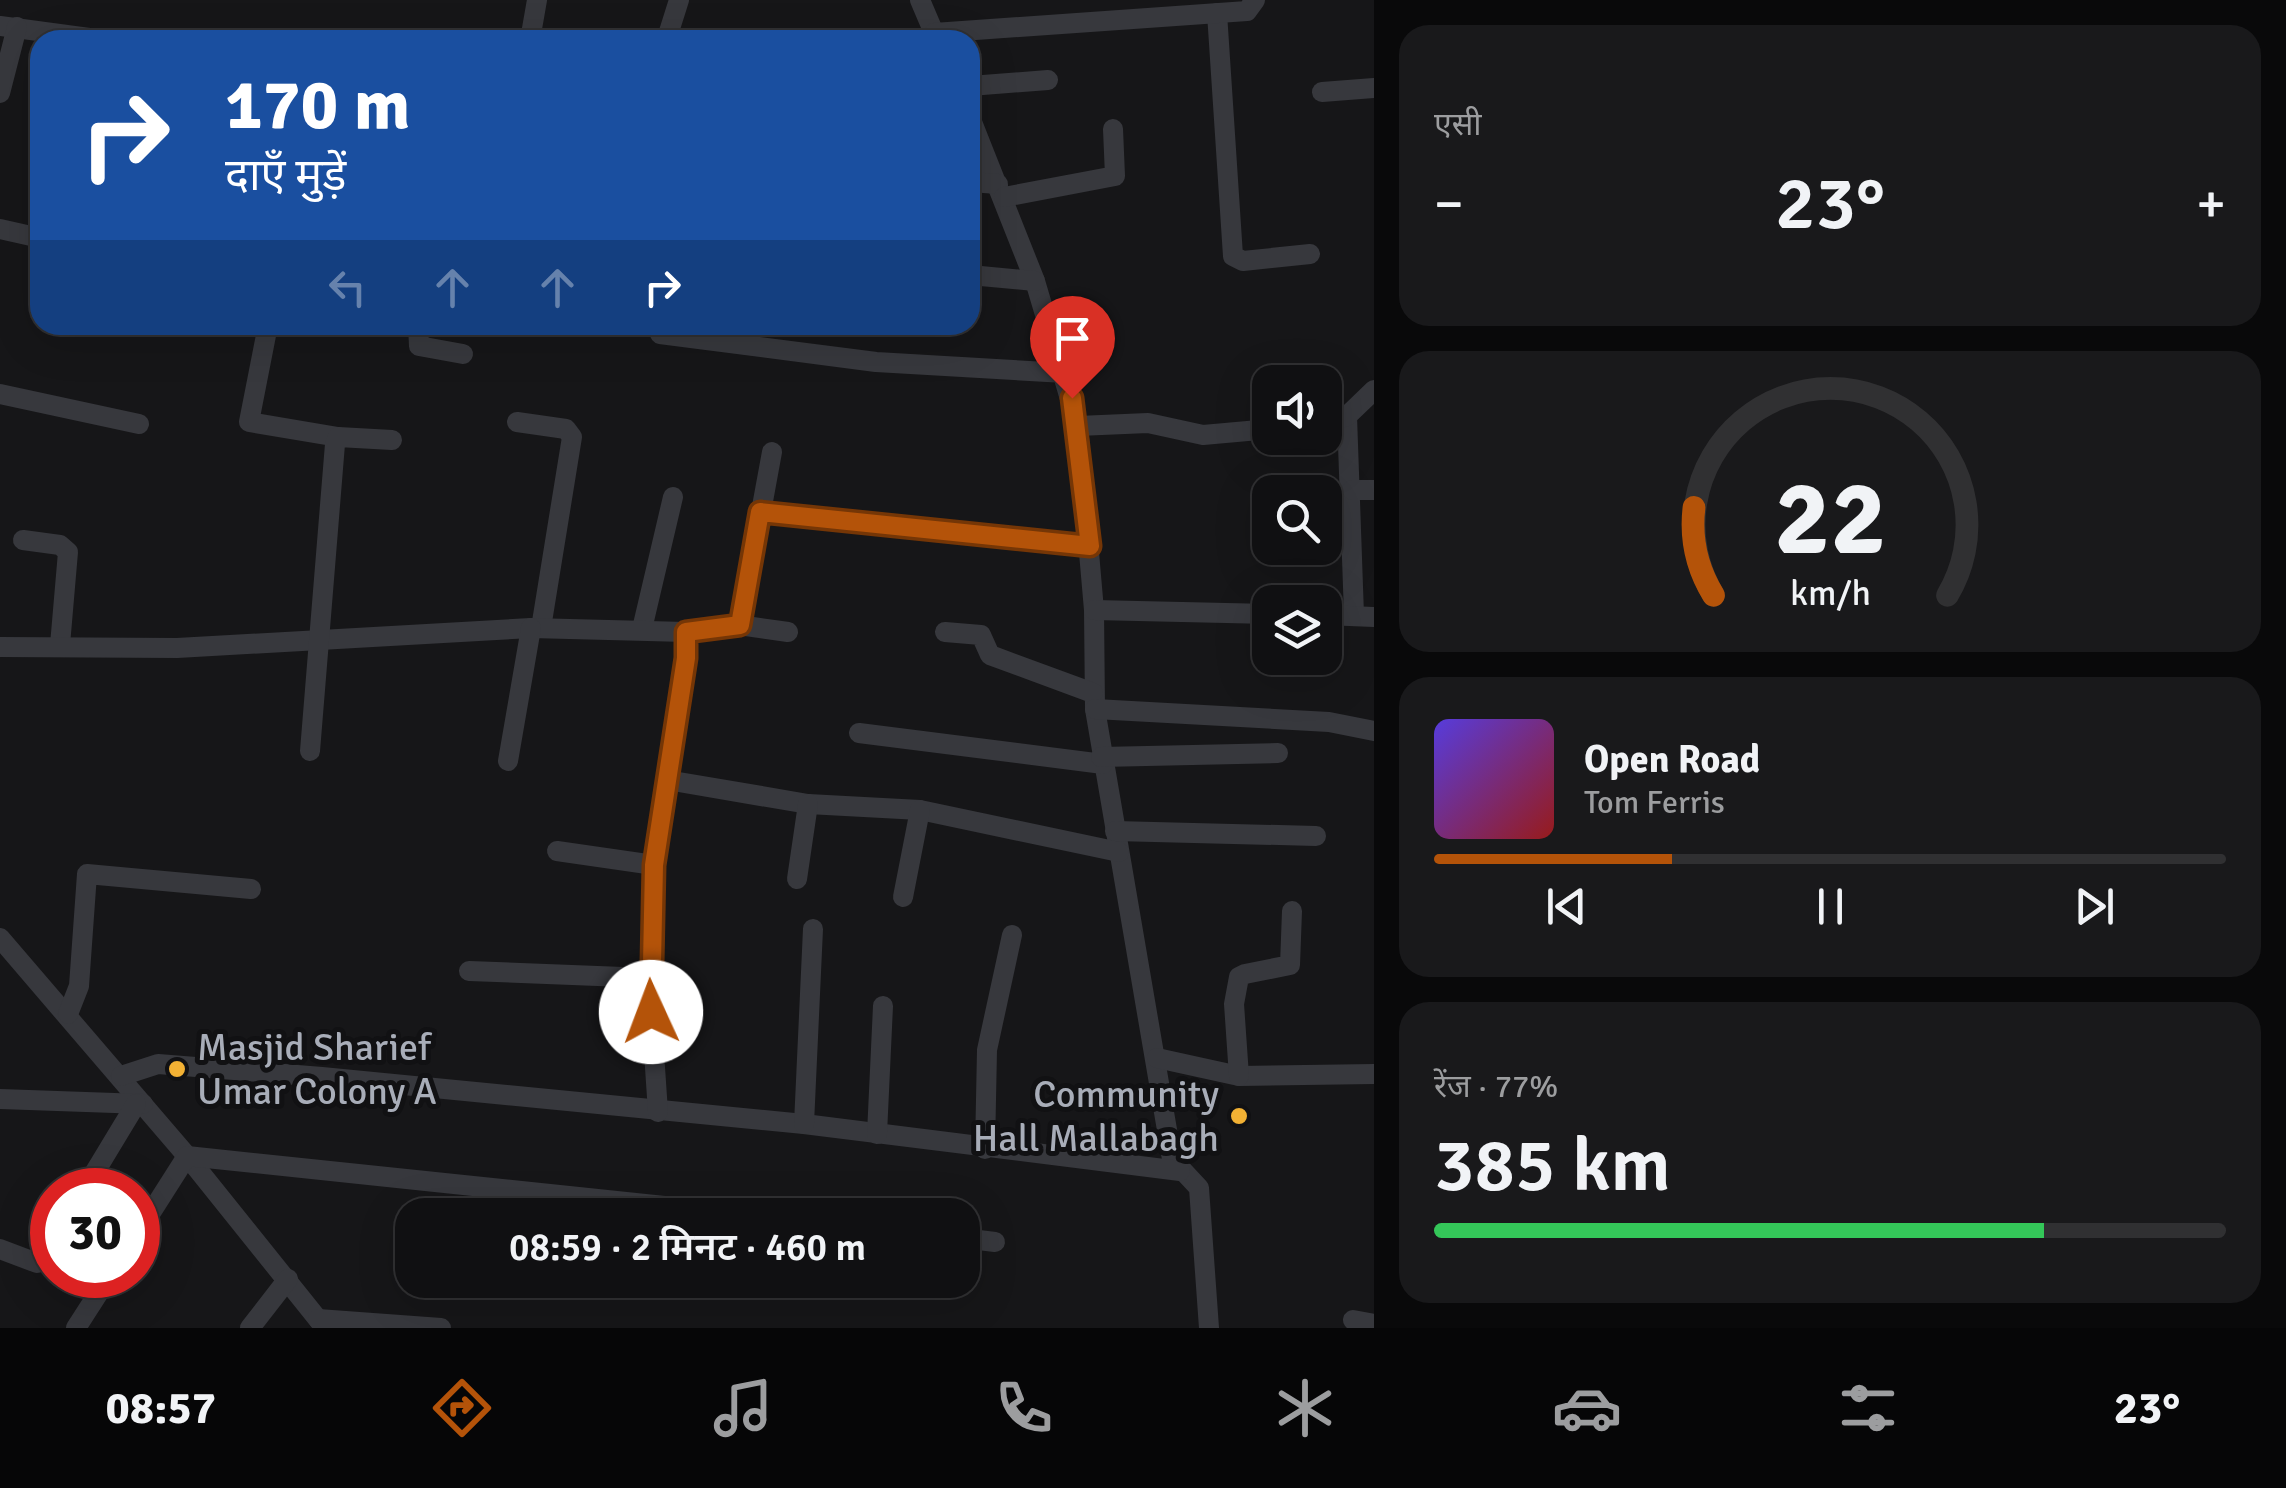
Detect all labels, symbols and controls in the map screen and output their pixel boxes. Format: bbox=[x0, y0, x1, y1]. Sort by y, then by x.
text: 170 m bbox=[225, 62, 410, 148]
icon: right bbox=[60, 70, 190, 200]
text: एसी bbox=[1434, 105, 1482, 144]
text: दाएँ मुड़ें bbox=[225, 148, 346, 203]
text: 23° bbox=[1775, 157, 1885, 250]
text: − bbox=[1434, 170, 1464, 238]
text: + bbox=[2196, 170, 2226, 238]
icon: left bbox=[320, 260, 375, 315]
icon: ahead bbox=[425, 260, 480, 315]
icon: ahead bbox=[530, 260, 585, 315]
icon: right bbox=[635, 260, 690, 315]
pin bbox=[1030, 296, 1115, 399]
icon: arrive bbox=[1045, 311, 1100, 366]
map controls bbox=[1252, 365, 1342, 675]
button: sound bbox=[1252, 365, 1342, 455]
text: 22 bbox=[1774, 455, 1886, 583]
button: search bbox=[1252, 475, 1342, 565]
text: km/h bbox=[1790, 571, 1870, 615]
button: layers bbox=[1252, 585, 1342, 675]
text: Open Road bbox=[1584, 736, 1760, 783]
text: Tom Ferris bbox=[1584, 783, 1725, 822]
icon: previous bbox=[1539, 879, 1594, 934]
icon: pause bbox=[1803, 879, 1858, 934]
icon: next bbox=[2067, 879, 2122, 934]
position arrow bbox=[599, 960, 703, 1064]
place label: Masjid Sharief Umar Colony A bbox=[197, 1024, 437, 1115]
marker: Masjid Sharief Umar Colony A bbox=[166, 1058, 188, 1080]
text: रेंज · 77% bbox=[1434, 1067, 1558, 1106]
place label: Community Hall Mallabagh bbox=[973, 1071, 1219, 1162]
marker: Community Hall Mallabagh bbox=[1228, 1105, 1250, 1127]
text: 385 km bbox=[1434, 1119, 1671, 1212]
speed limit sign: 30 bbox=[30, 1168, 160, 1298]
text: 08:59 · 2 मिनट · 460 m bbox=[509, 1224, 866, 1271]
icon: directions bbox=[427, 1373, 497, 1443]
icon: music bbox=[708, 1373, 778, 1443]
icon: phone bbox=[989, 1373, 1059, 1443]
icon: climate bbox=[1270, 1373, 1340, 1443]
icon: car bbox=[1552, 1373, 1622, 1443]
icon: filters bbox=[1833, 1373, 1903, 1443]
text: 08:57 bbox=[106, 1381, 216, 1436]
text: 23° bbox=[2114, 1381, 2180, 1436]

